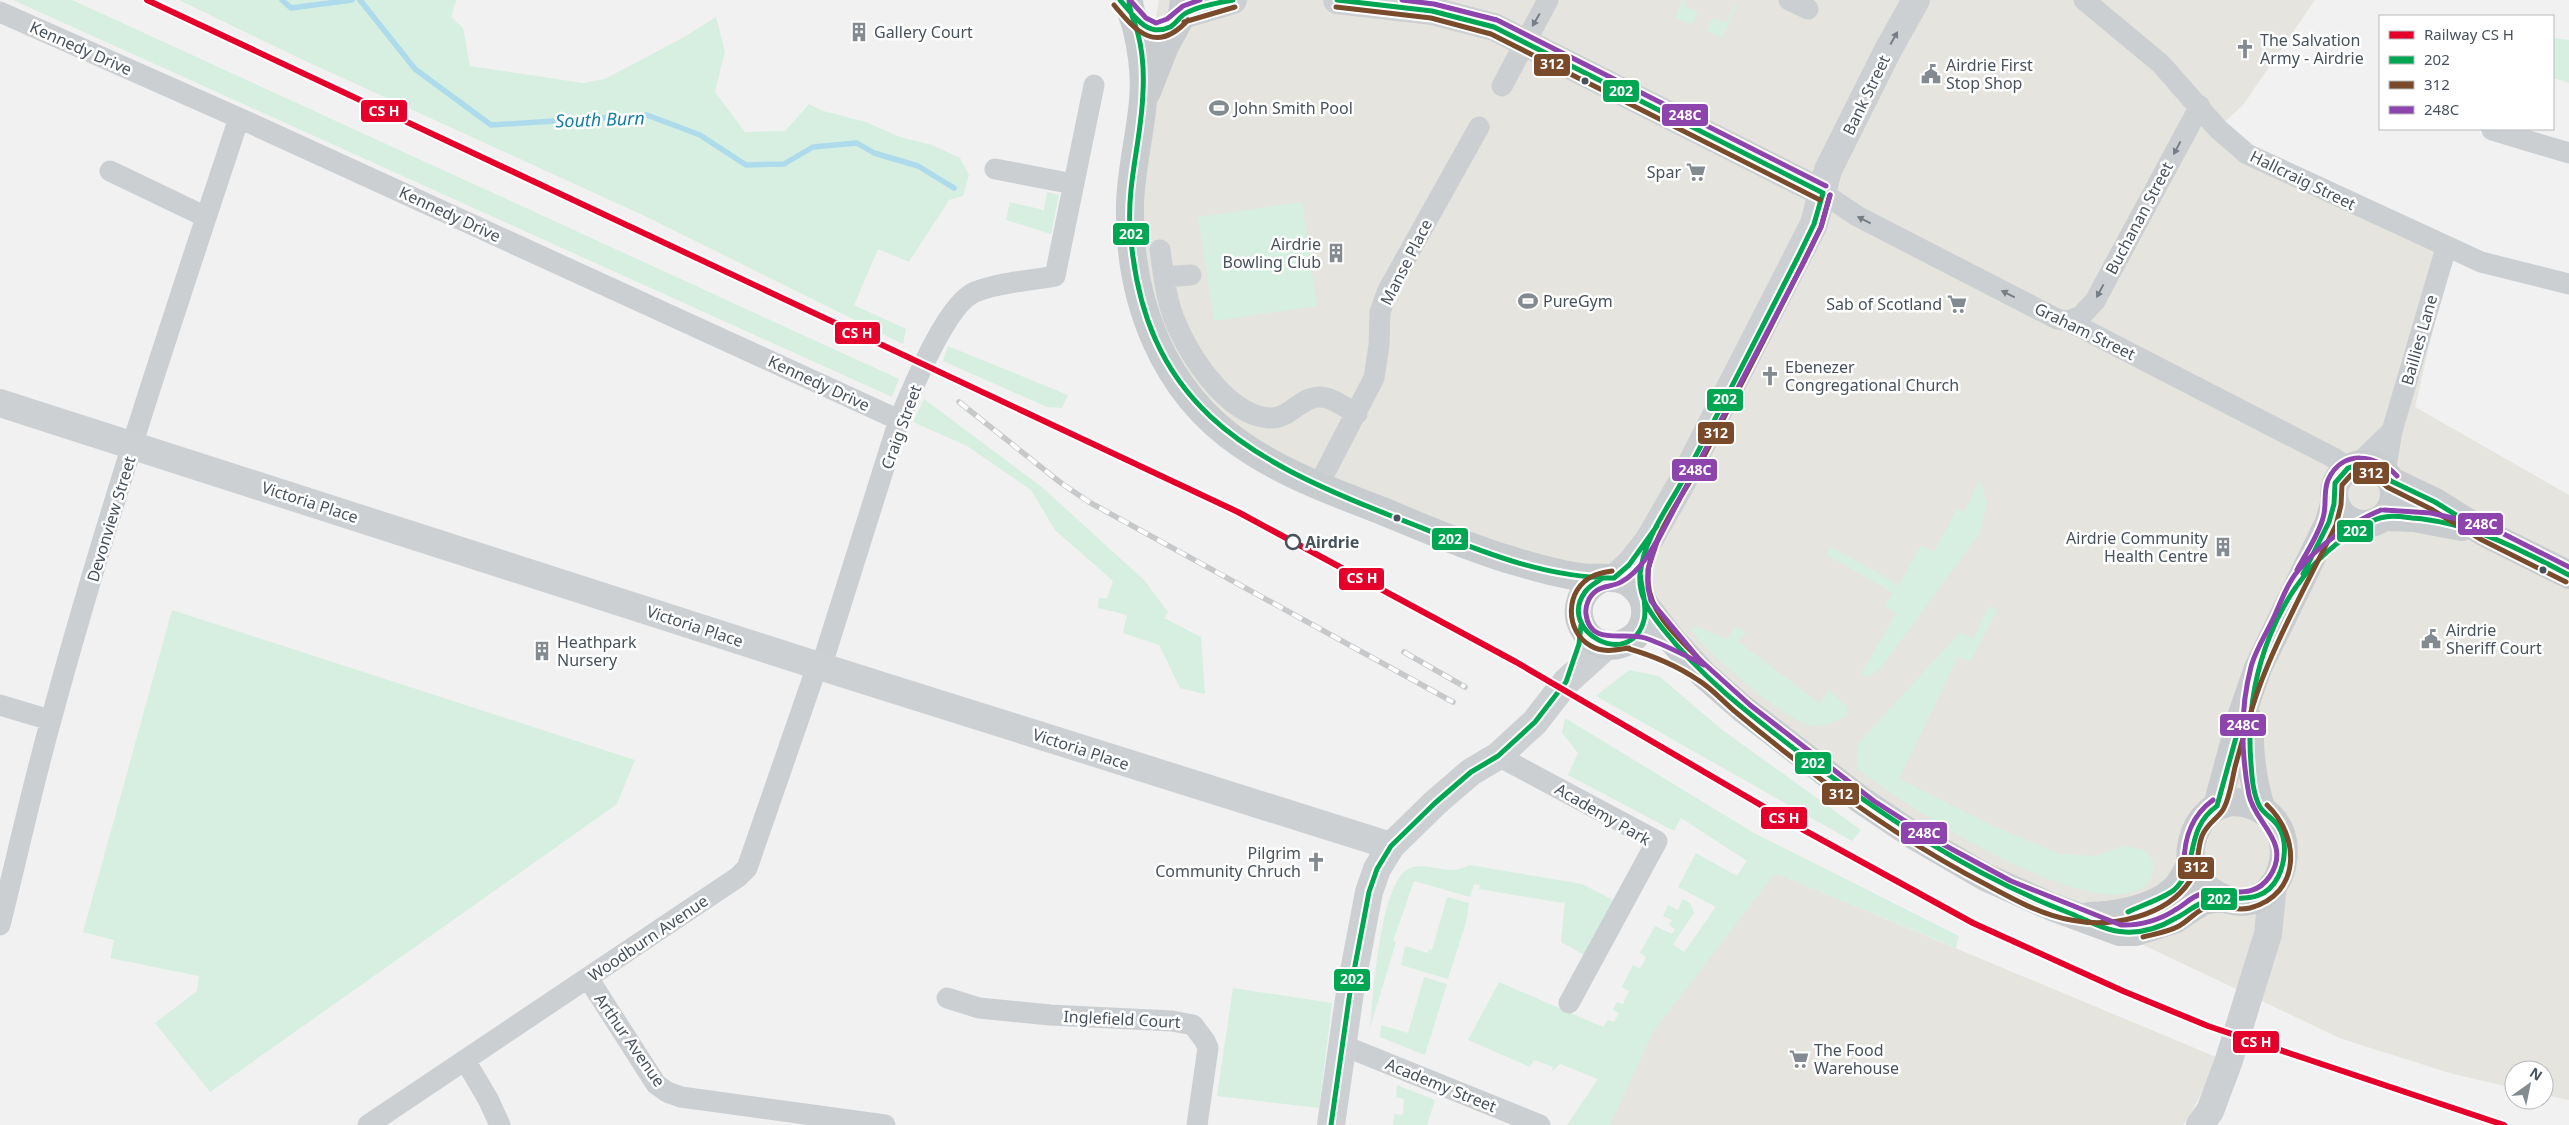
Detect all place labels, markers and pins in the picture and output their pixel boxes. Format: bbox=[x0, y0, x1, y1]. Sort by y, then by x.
building icon: Gallery Court bbox=[848, 21, 870, 43]
place label: Gallery Court bbox=[874, 21, 973, 43]
place label: The Salvation Army - Airdrie bbox=[2260, 29, 2364, 69]
church icon: The Salvation Army - Airdrie bbox=[2234, 38, 2256, 60]
place label: Airdrie First Stop Shop bbox=[1946, 54, 2033, 94]
public building icon: Airdrie First Stop Shop bbox=[1920, 63, 1942, 85]
unlabelled marker bbox=[1580, 76, 1590, 86]
sports icon: John Smith Pool bbox=[1208, 97, 1230, 119]
place label: John Smith Pool bbox=[1232, 97, 1353, 119]
place label: Spar bbox=[1647, 161, 1681, 183]
supermarket icon: Spar bbox=[1685, 161, 1707, 183]
place label: Airdrie Bowling Club bbox=[1223, 233, 1321, 273]
building icon: Airdrie Bowling Club bbox=[1325, 242, 1347, 264]
sports icon: PureGym bbox=[1517, 290, 1539, 312]
place label: PureGym bbox=[1543, 290, 1613, 312]
place label: Sab of Scotland bbox=[1826, 293, 1942, 315]
supermarket icon: Sab of Scotland bbox=[1946, 293, 1968, 315]
place label: Ebenezer Congregational Church bbox=[1785, 356, 1959, 396]
church icon: Ebenezer Congregational Church bbox=[1759, 365, 1781, 387]
unlabelled marker bbox=[1392, 513, 1402, 523]
place label: Airdrie Community Health Centre bbox=[2066, 527, 2209, 567]
place label: Airdrie bbox=[1305, 531, 1359, 553]
marker: Airdrie bbox=[1285, 534, 1301, 550]
building icon: Airdrie Community Health Centre bbox=[2212, 536, 2234, 558]
unlabelled marker bbox=[2538, 565, 2548, 575]
place label: Airdrie Sheriff Court bbox=[2446, 619, 2542, 659]
public building icon: Airdrie Sheriff Court bbox=[2420, 628, 2442, 650]
place label: Heathpark Nursery bbox=[557, 631, 637, 671]
building icon: Heathpark Nursery bbox=[531, 640, 553, 662]
place label: Pilgrim Community Chruch bbox=[1155, 842, 1301, 882]
church icon: Pilgrim Community Chruch bbox=[1305, 851, 1327, 873]
place label: The Food Warehouse bbox=[1814, 1039, 1899, 1079]
supermarket icon: The Food Warehouse bbox=[1788, 1048, 1810, 1070]

